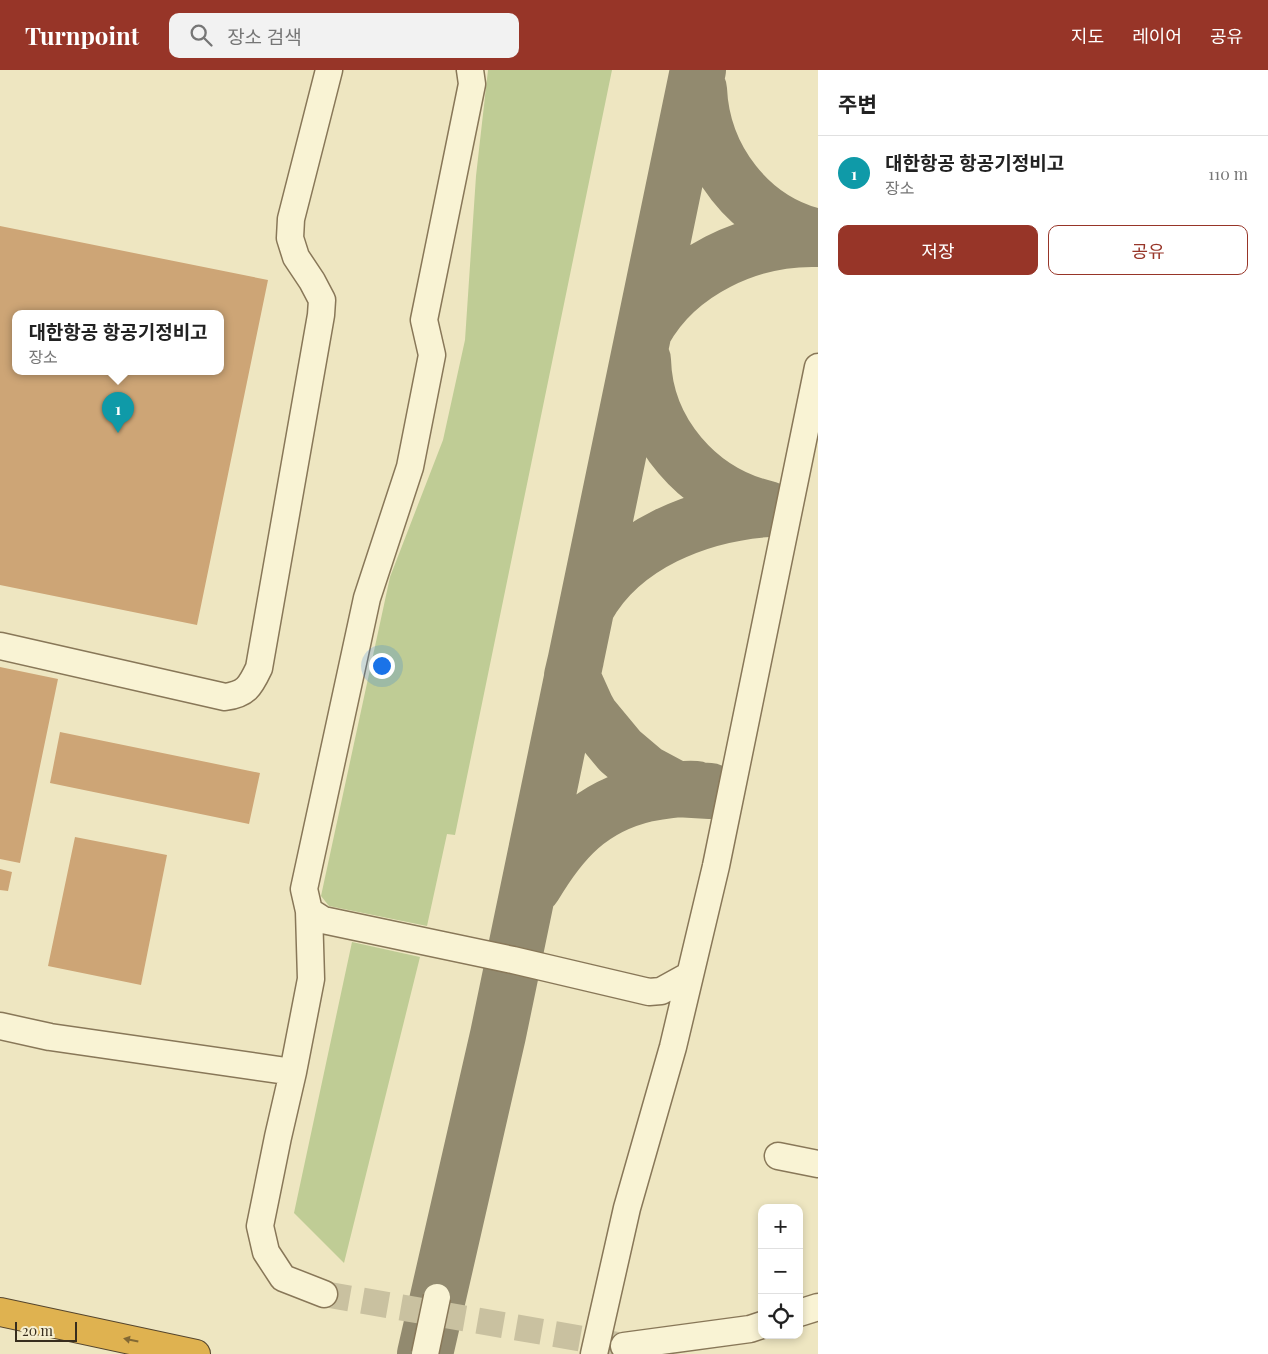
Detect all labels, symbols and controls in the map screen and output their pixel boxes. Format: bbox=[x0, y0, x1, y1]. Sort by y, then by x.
search box bbox=[169, 13, 519, 58]
text: Turnpoint bbox=[25, 19, 139, 51]
icon: search bbox=[187, 21, 215, 49]
text: 장소 검색 bbox=[227, 23, 302, 49]
text: 지도 bbox=[1071, 24, 1104, 48]
text: 레이어 bbox=[1132, 24, 1182, 48]
text: 공유 bbox=[1210, 24, 1243, 48]
text: 주변 bbox=[838, 89, 877, 117]
text: 대한항공 항공기정비고 bbox=[885, 149, 1064, 175]
text: 1 bbox=[851, 163, 857, 184]
text: 110 m bbox=[1208, 163, 1248, 184]
text: 장소 bbox=[885, 177, 914, 198]
button: 저장 bbox=[838, 225, 1038, 275]
button: 공유 bbox=[1048, 225, 1248, 275]
popup bbox=[12, 310, 224, 375]
text: 대한항공 항공기정비고 bbox=[28, 318, 208, 344]
text: 장소 bbox=[28, 346, 58, 367]
pin: 1 bbox=[102, 392, 134, 433]
your location bbox=[369, 653, 395, 679]
map controls bbox=[758, 1204, 803, 1339]
button: + bbox=[758, 1204, 803, 1249]
button: − bbox=[758, 1249, 803, 1294]
button: locate bbox=[758, 1294, 803, 1339]
scale bar bbox=[15, 1319, 78, 1342]
text: 20 m bbox=[22, 1321, 53, 1340]
one-way arrow bbox=[124, 1336, 139, 1344]

